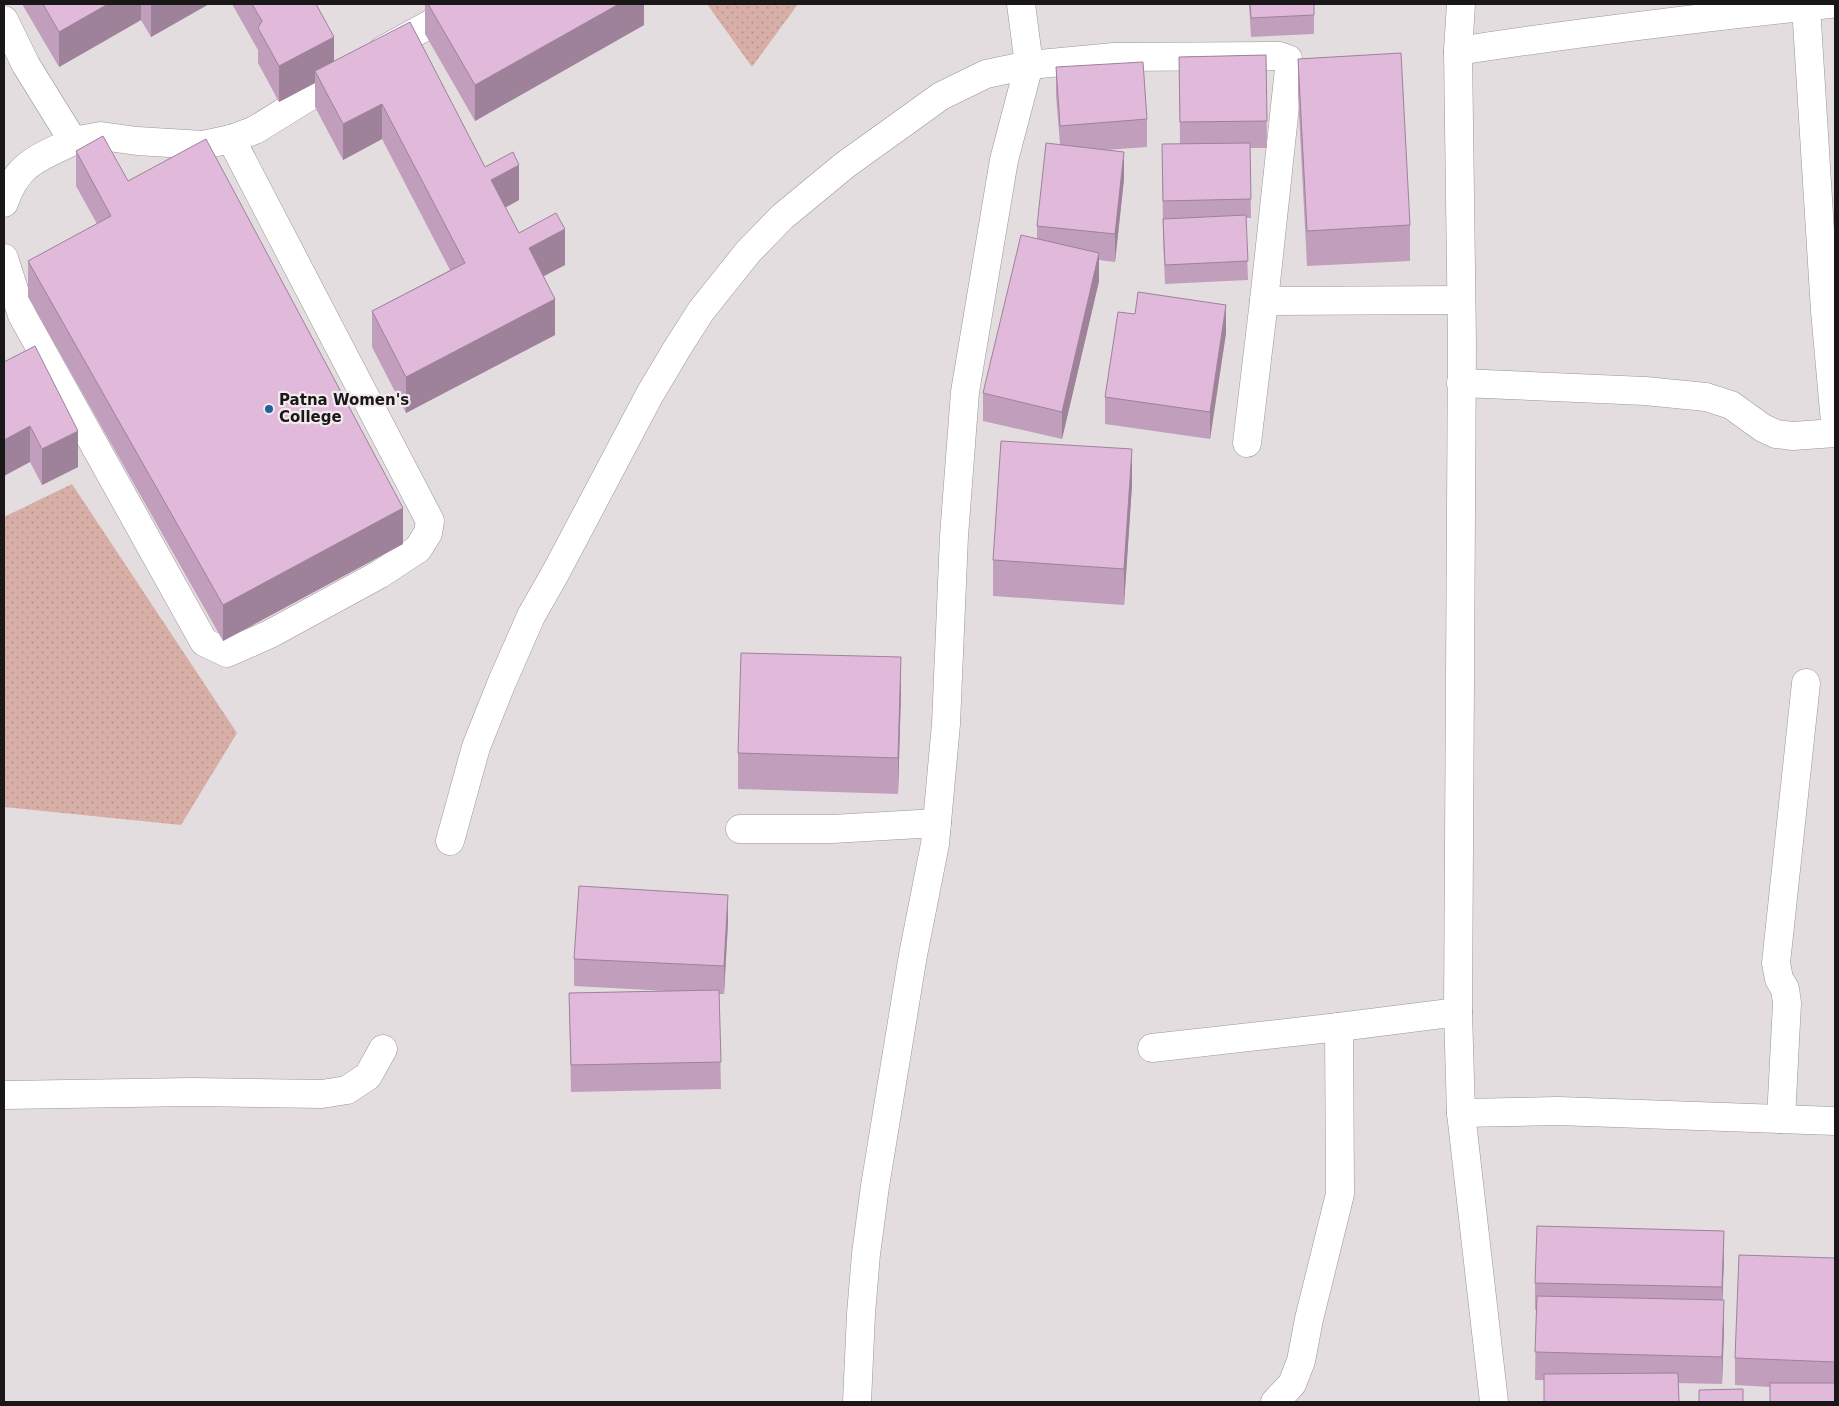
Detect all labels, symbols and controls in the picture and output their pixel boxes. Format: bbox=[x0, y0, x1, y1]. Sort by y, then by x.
place label: Patna Women's College bbox=[279, 391, 409, 426]
marker: Patna Women's College bbox=[263, 403, 275, 415]

